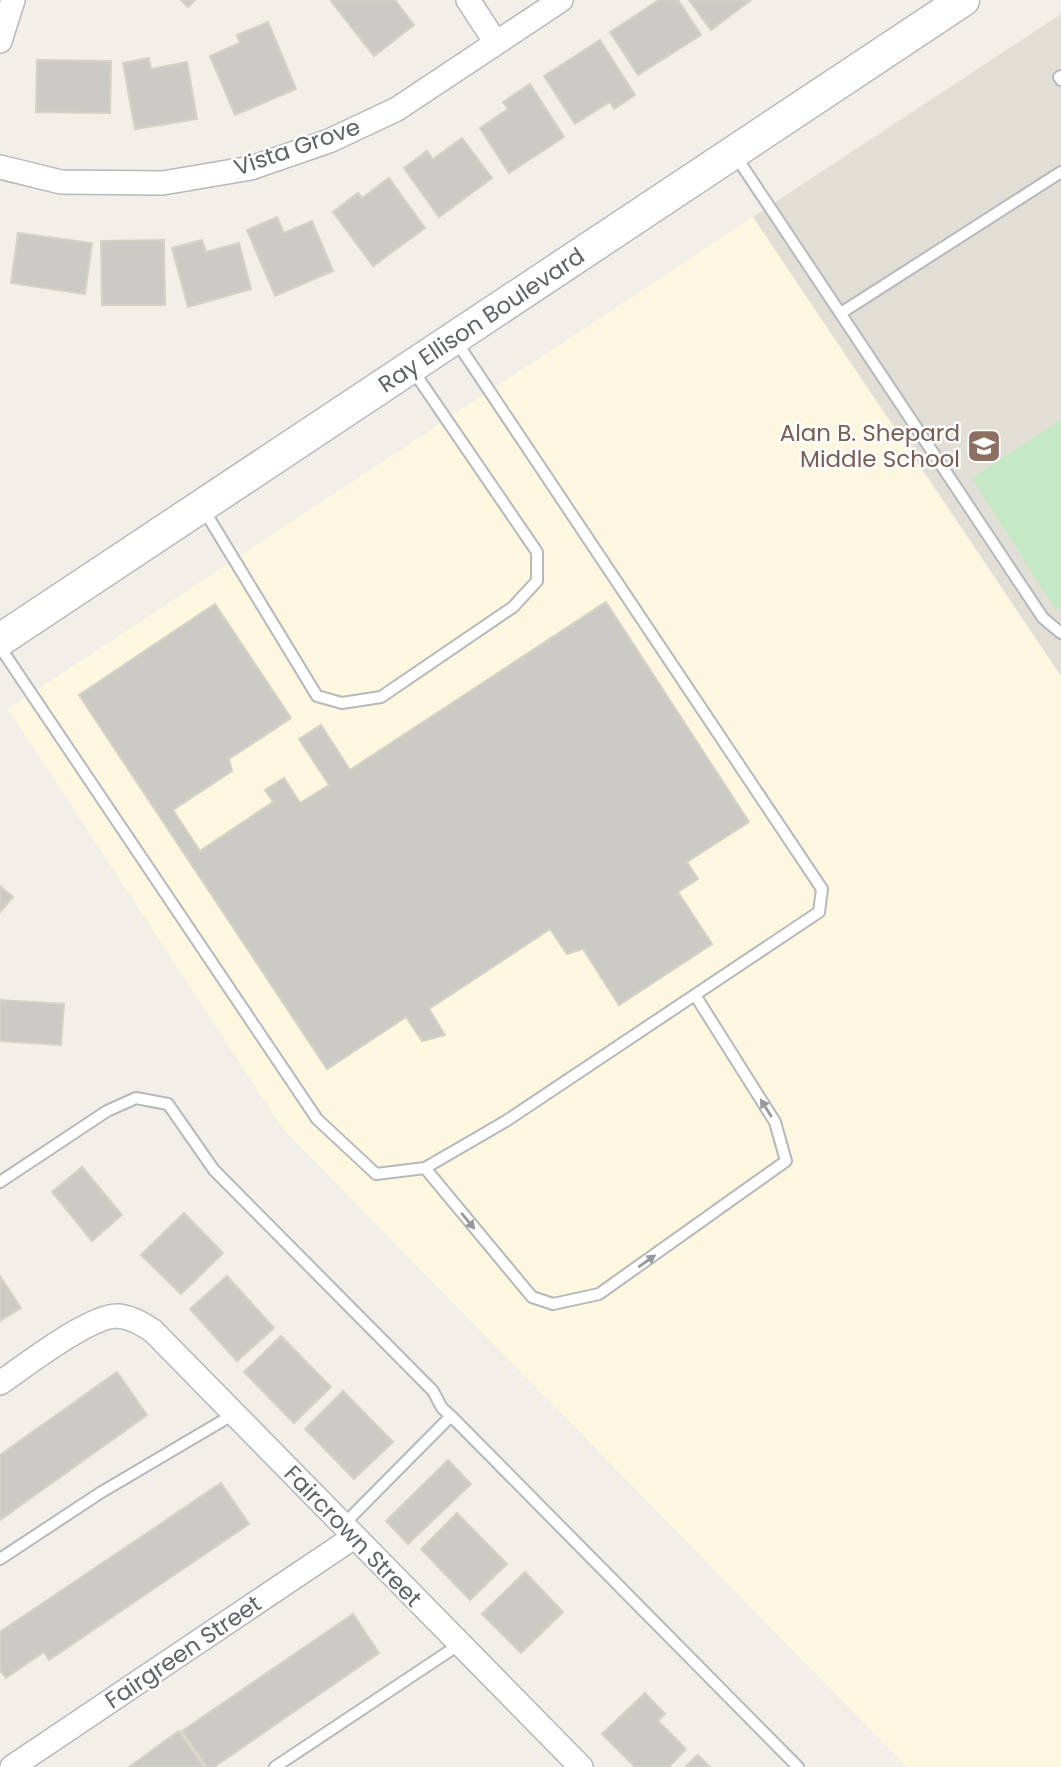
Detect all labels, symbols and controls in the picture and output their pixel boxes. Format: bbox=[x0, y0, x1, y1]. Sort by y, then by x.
street label: Vista Grove bbox=[230, 110, 364, 184]
street label: Ray Ellison Boulevard bbox=[372, 240, 591, 400]
place label: Alan B. Shepard Middle School bbox=[780, 417, 960, 475]
school or university icon: Alan B. Shepard Middle School bbox=[965, 427, 1003, 465]
one-way arrow bbox=[760, 1099, 773, 1118]
one-way arrow bbox=[460, 1212, 475, 1230]
one-way arrow bbox=[638, 1254, 656, 1268]
street label: Faircrown Street bbox=[277, 1458, 429, 1614]
street label: Fairgreen Street bbox=[99, 1588, 267, 1716]

